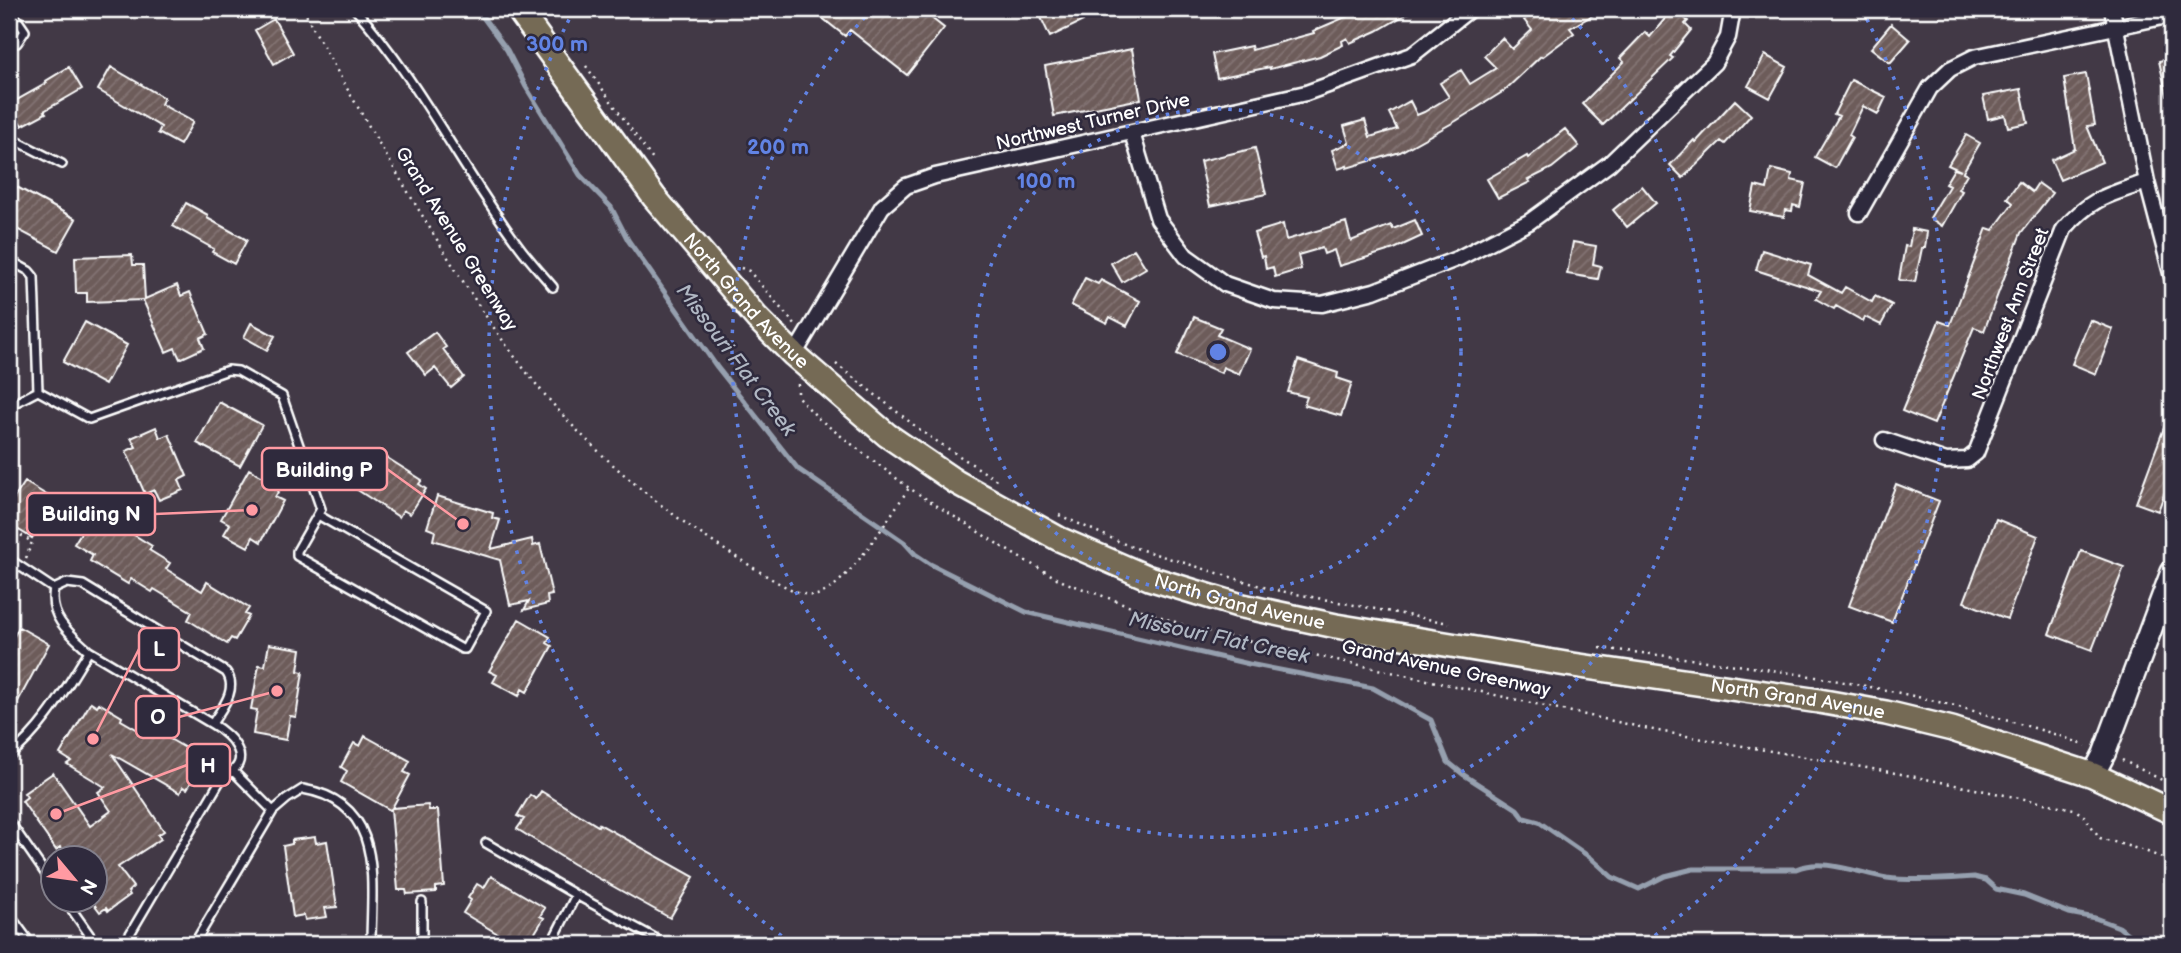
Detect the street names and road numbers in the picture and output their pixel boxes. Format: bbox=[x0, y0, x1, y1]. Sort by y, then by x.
street label: Northwest Turner Drive bbox=[994, 89, 1192, 155]
street label: Grand Avenue Greenway bbox=[390, 143, 522, 336]
street label: Northwest Ann Street bbox=[1968, 225, 2055, 403]
street label: North Grand Avenue bbox=[678, 228, 813, 374]
street label: North Grand Avenue bbox=[1151, 569, 1327, 635]
street label: Grand Avenue Greenway bbox=[1339, 636, 1553, 702]
street label: North Grand Avenue bbox=[1709, 674, 1887, 724]

